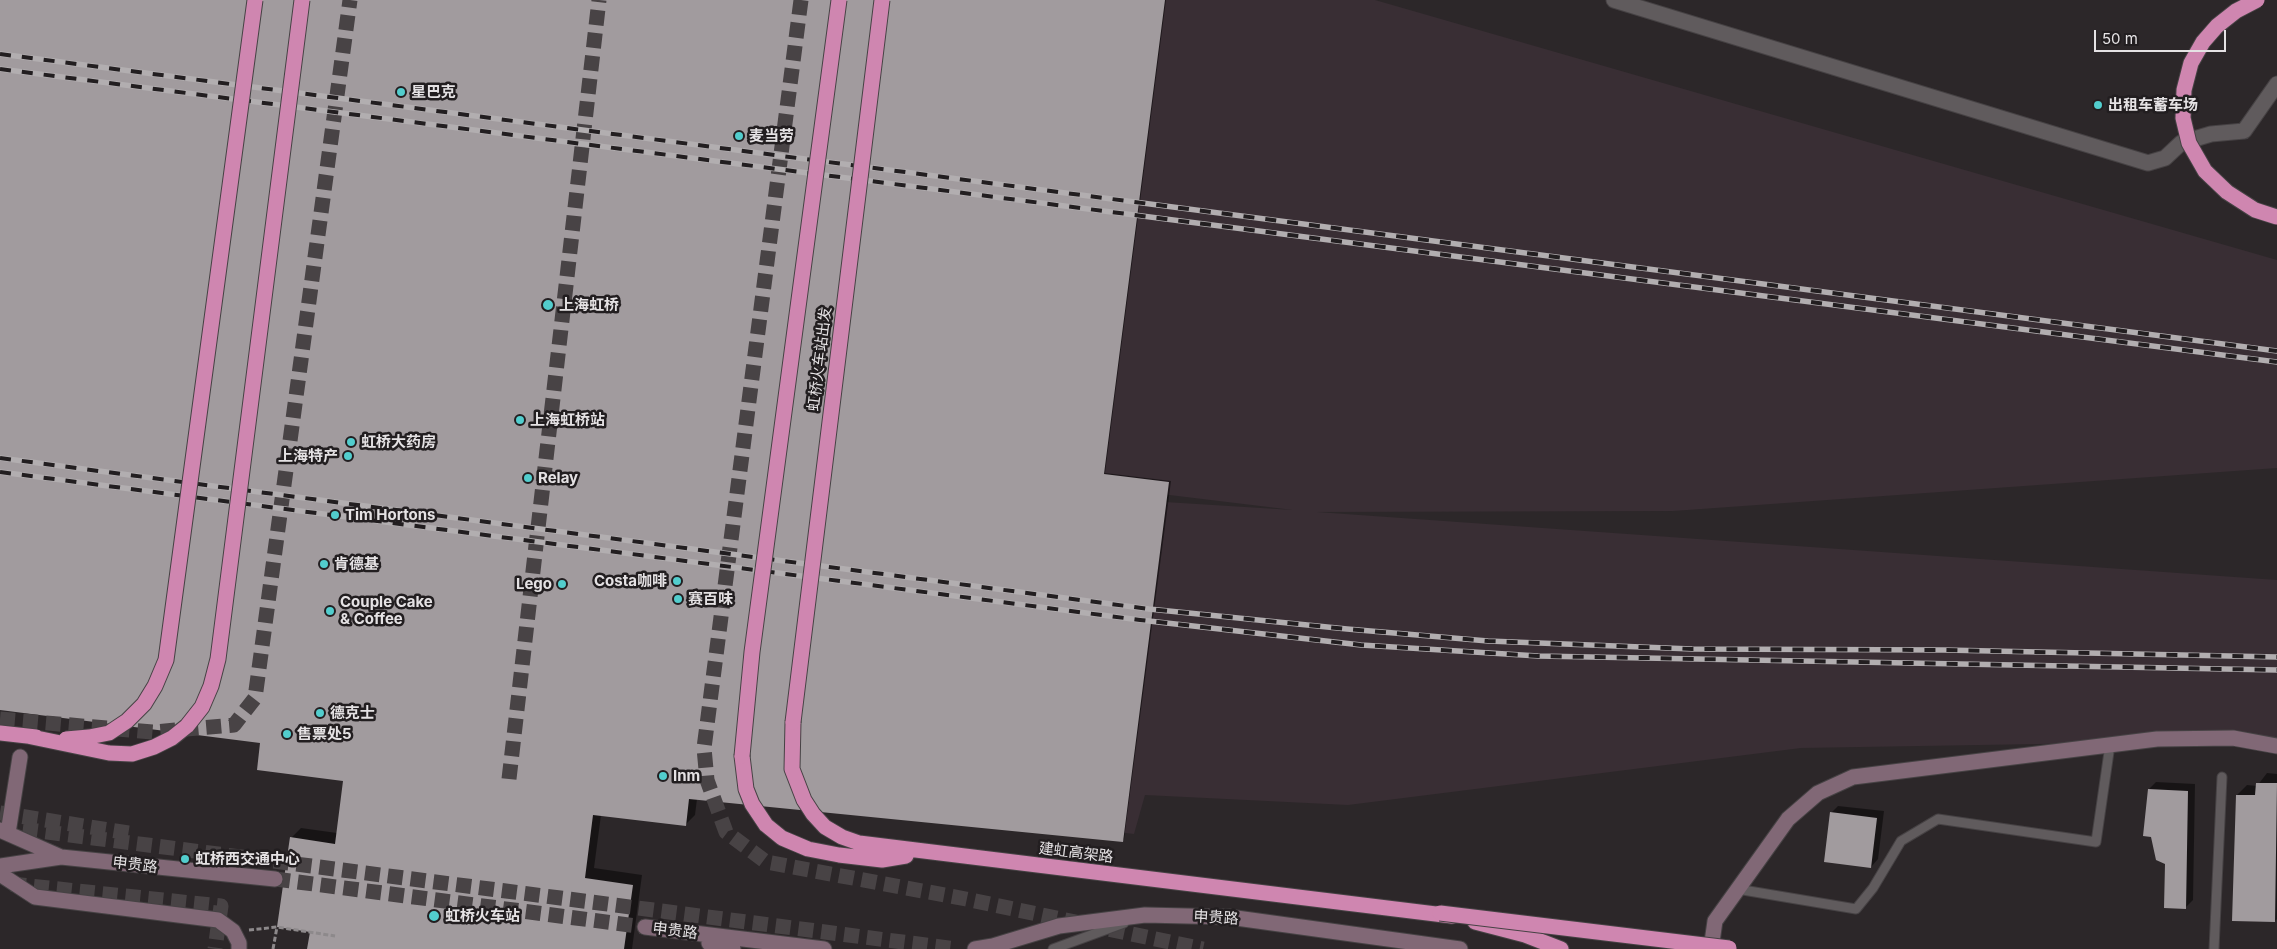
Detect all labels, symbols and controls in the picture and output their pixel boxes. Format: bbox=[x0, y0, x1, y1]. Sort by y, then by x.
scale bar bbox=[2097, 20, 2230, 52]
text: 50 m bbox=[2102, 29, 2138, 48]
place label: 星巴克 bbox=[411, 83, 456, 101]
marker: 星巴克 bbox=[395, 86, 407, 98]
place label: 出租车蓄车场 bbox=[2108, 96, 2198, 114]
marker: 出租车蓄车场 bbox=[2092, 99, 2104, 111]
place label: 麦当劳 bbox=[749, 127, 794, 145]
marker: 麦当劳 bbox=[733, 130, 745, 142]
place label: 上海虹桥 bbox=[559, 296, 619, 314]
marker: 上海虹桥 bbox=[541, 298, 555, 312]
street label: 虹桥火车站出发 bbox=[805, 306, 835, 412]
place label: 上海虹桥站 bbox=[530, 411, 605, 429]
marker: 上海虹桥站 bbox=[514, 414, 526, 426]
place label: 虹桥大药房 bbox=[361, 433, 436, 451]
marker: 虹桥大药房 bbox=[345, 436, 357, 448]
place label: 上海特产 bbox=[278, 447, 338, 465]
marker: 上海特产 bbox=[342, 450, 354, 462]
place label: Relay bbox=[538, 469, 578, 487]
marker: Relay bbox=[522, 472, 534, 484]
place label: Tim Hortons bbox=[345, 506, 435, 524]
marker: Tim Hortons bbox=[329, 509, 341, 521]
place label: 肯德基 bbox=[334, 555, 379, 573]
marker: 肯德基 bbox=[318, 558, 330, 570]
place label: Costa咖啡 bbox=[594, 572, 667, 590]
place label: Lego bbox=[516, 575, 552, 593]
marker: Costa咖啡 bbox=[671, 575, 683, 587]
marker: Lego bbox=[556, 578, 568, 590]
place label: 赛百味 bbox=[688, 590, 733, 608]
place label: Couple Cake & Coffee bbox=[340, 593, 433, 628]
marker: 赛百味 bbox=[672, 593, 684, 605]
marker: Couple Cake & Coffee bbox=[324, 605, 336, 617]
place label: 德克士 bbox=[330, 704, 375, 722]
marker: 德克士 bbox=[314, 707, 326, 719]
place label: 售票处5 bbox=[297, 725, 352, 743]
marker: 售票处5 bbox=[281, 728, 293, 740]
place label: Inm bbox=[673, 767, 700, 785]
marker: Inm bbox=[657, 770, 669, 782]
street label: 建虹高架路 bbox=[1038, 839, 1114, 867]
place label: 虹桥西交通中心 bbox=[195, 850, 300, 868]
street label: 申贵路 bbox=[112, 853, 158, 877]
marker: 虹桥西交通中心 bbox=[179, 853, 191, 865]
place label: 虹桥火车站 bbox=[445, 907, 520, 925]
street label: 申贵路 bbox=[1193, 908, 1239, 928]
marker: 虹桥火车站 bbox=[427, 909, 441, 923]
street label: 申贵路 bbox=[652, 919, 698, 943]

